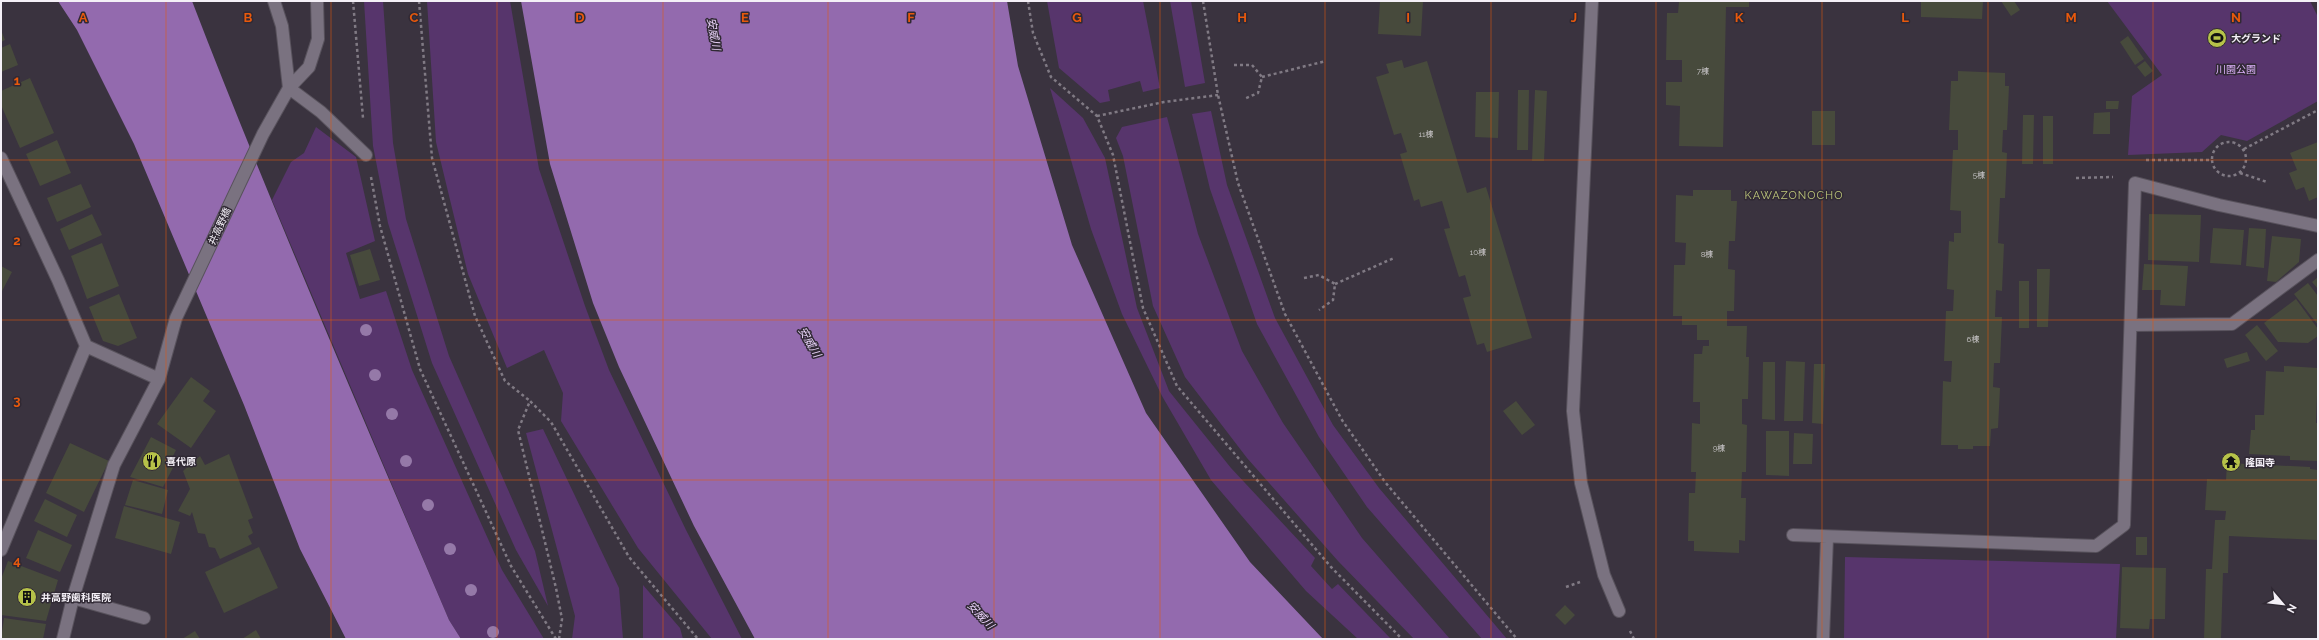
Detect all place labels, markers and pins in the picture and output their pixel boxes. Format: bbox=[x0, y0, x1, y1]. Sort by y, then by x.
sports icon: 大グランド bbox=[2206, 27, 2228, 49]
place label: 大グランド bbox=[2231, 33, 2281, 44]
restaurant icon: 喜代原 bbox=[141, 450, 163, 472]
temple icon: 隆国寺 bbox=[2220, 451, 2242, 473]
place label: 喜代原 bbox=[166, 456, 196, 467]
place label: 隆国寺 bbox=[2245, 457, 2275, 468]
building icon: 井高野歯科医院 bbox=[16, 586, 38, 608]
place label: 井高野歯科医院 bbox=[41, 592, 111, 603]

